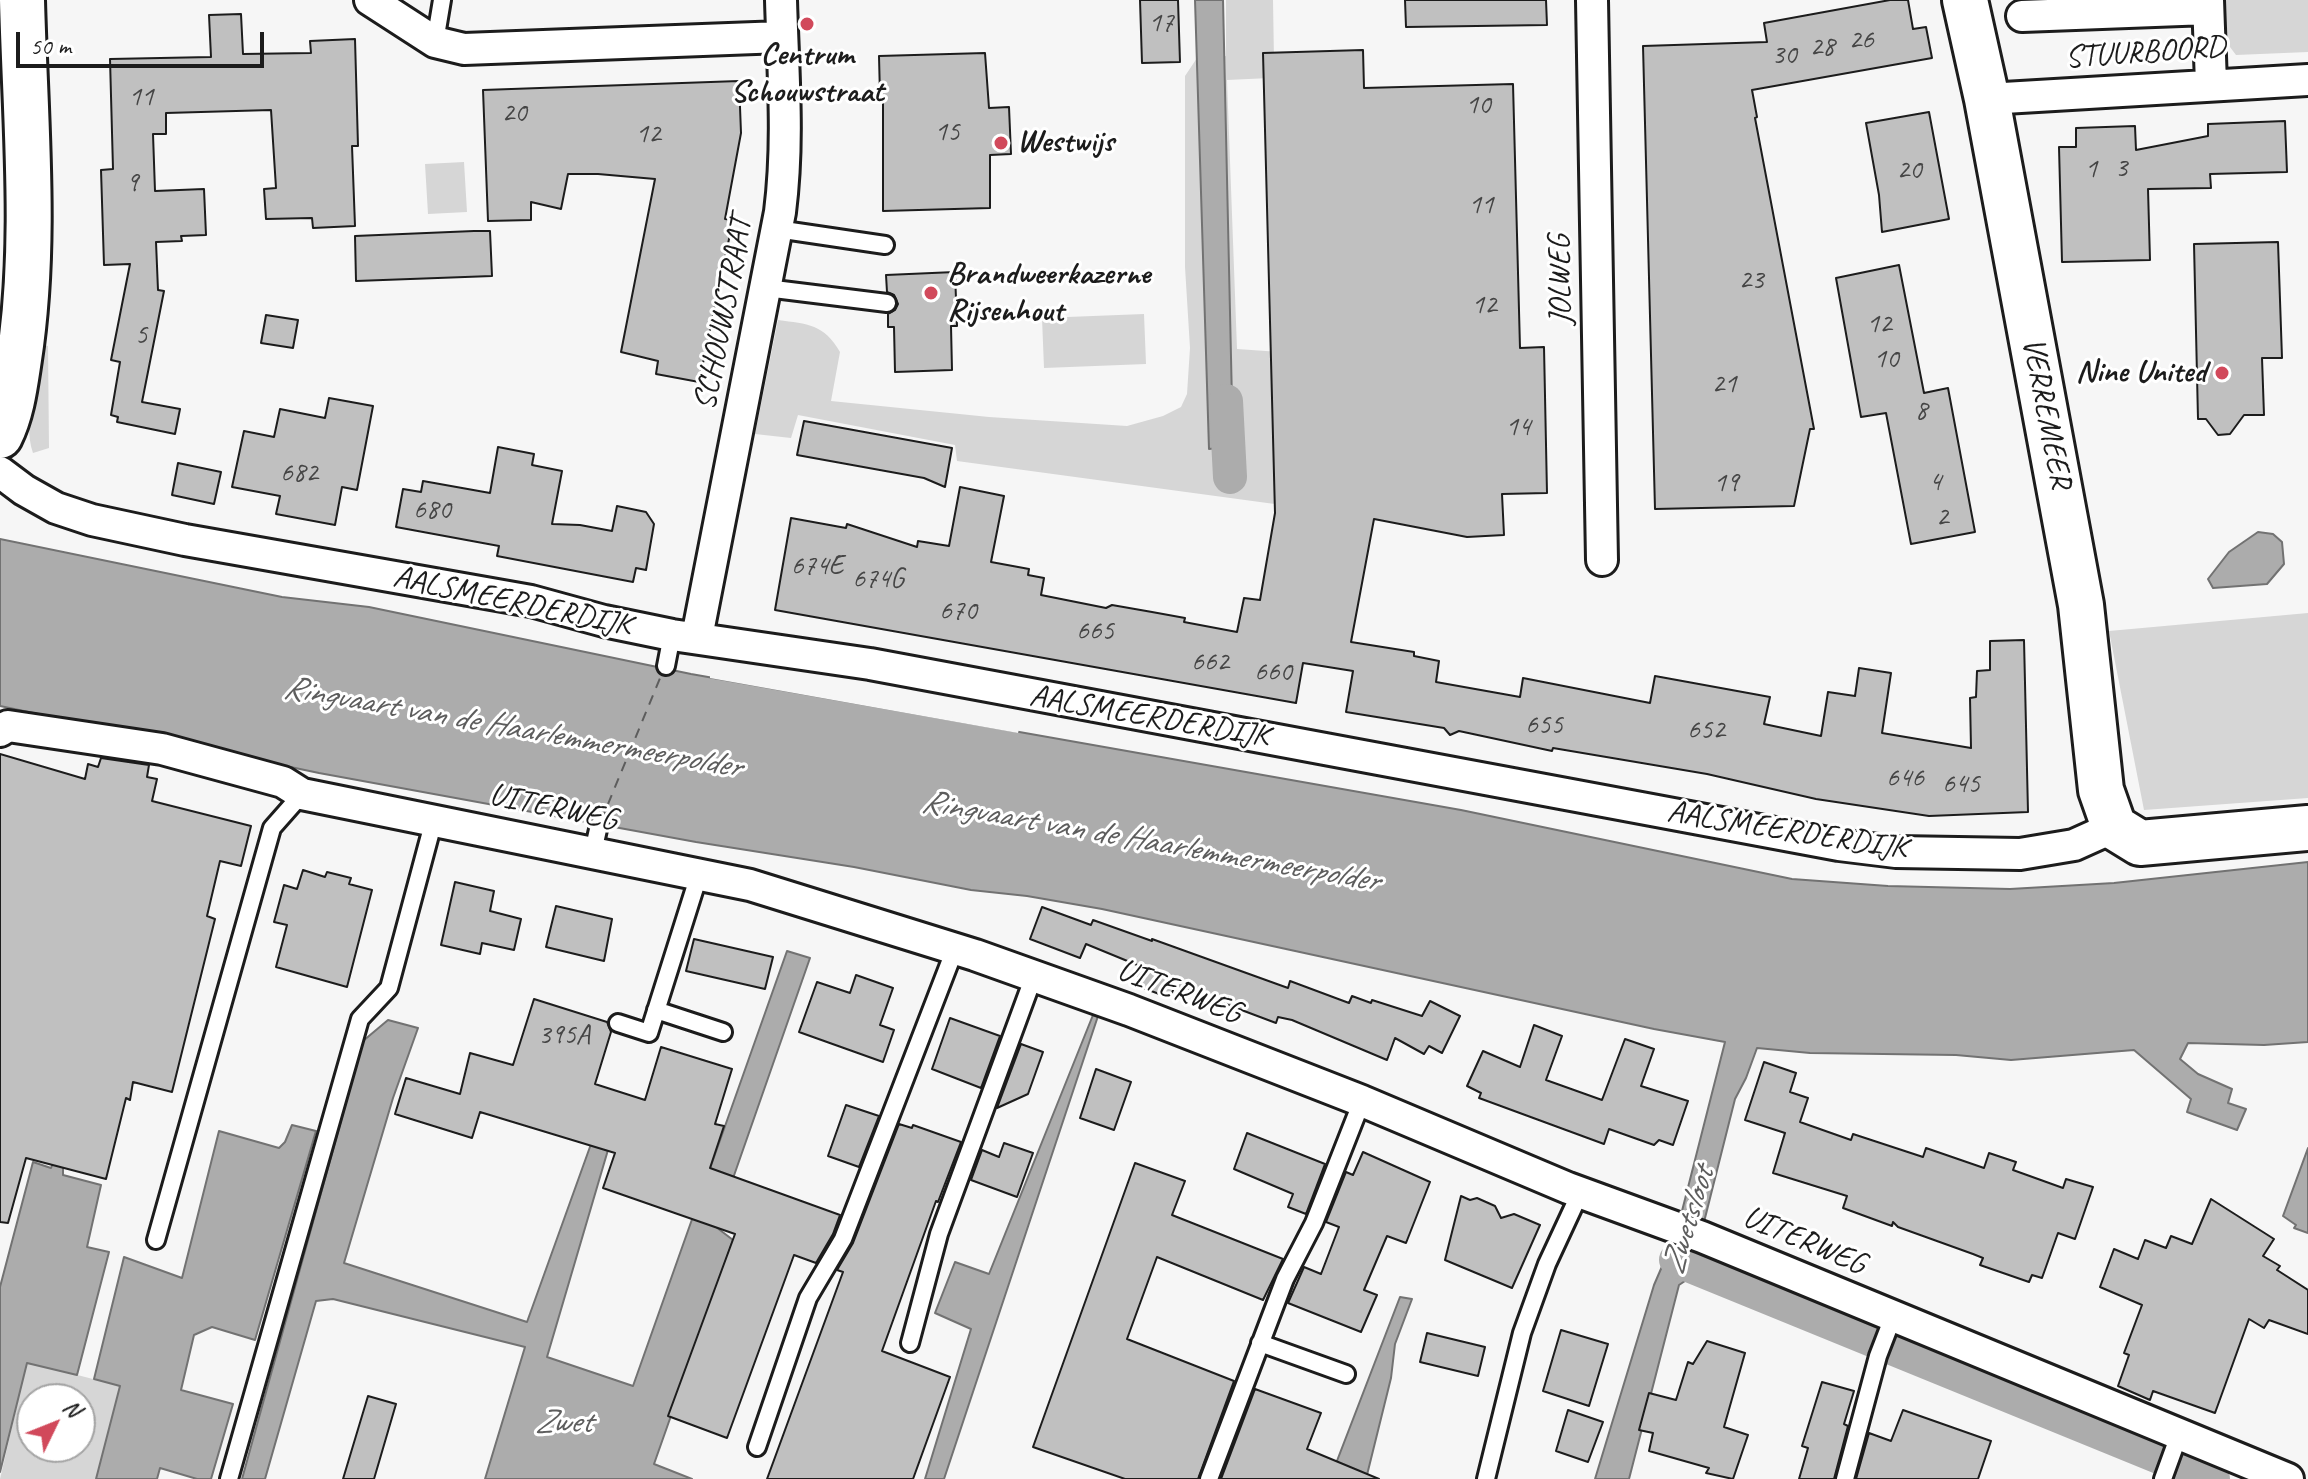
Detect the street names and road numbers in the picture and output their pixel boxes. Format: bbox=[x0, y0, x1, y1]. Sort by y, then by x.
street label: STUURBOORD bbox=[2064, 28, 2226, 78]
street label: SCHOUWSTRAAT bbox=[687, 214, 761, 414]
street label: JOLWEG bbox=[1541, 235, 1581, 325]
street label: VERREMEER bbox=[2013, 335, 2079, 491]
street label: AALSMEERDERDIJK bbox=[390, 558, 634, 646]
street label: AALSMEERDERDIJK bbox=[1027, 677, 1271, 757]
street label: UITERWEG bbox=[486, 776, 620, 840]
street label: AALSMEERDERDIJK bbox=[1664, 793, 1910, 869]
street label: UITERWEG bbox=[1112, 951, 1246, 1033]
street label: UITERWEG bbox=[1737, 1198, 1871, 1284]

